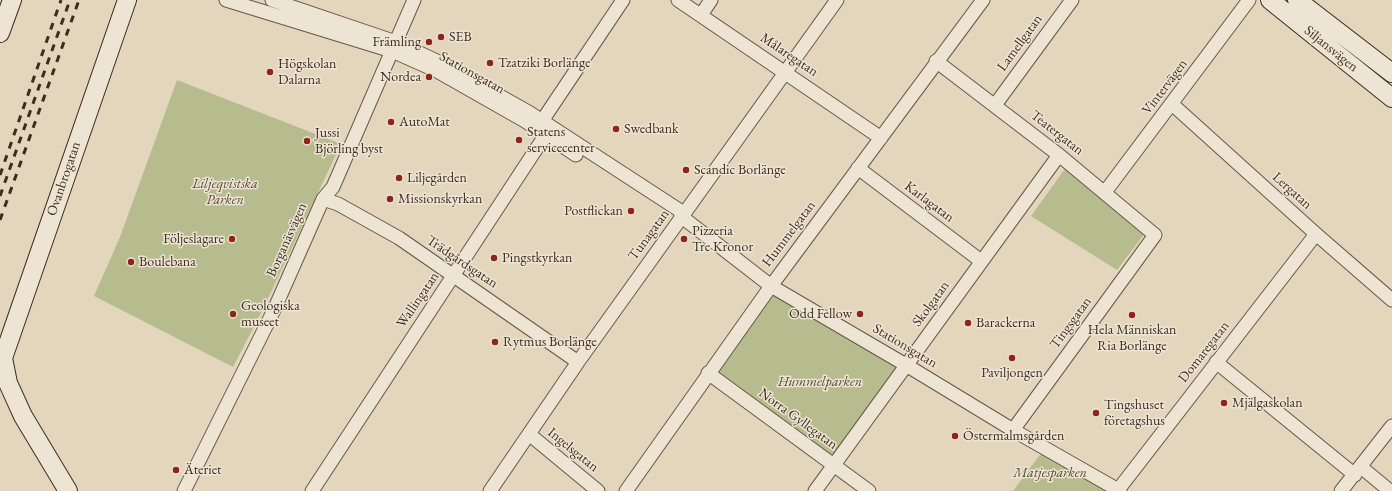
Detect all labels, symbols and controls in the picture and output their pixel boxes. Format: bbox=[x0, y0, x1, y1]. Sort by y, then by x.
street label: Lamellgatan bbox=[994, 11, 1046, 75]
street label: Siljansvägen bbox=[1301, 22, 1361, 76]
place label: SEB bbox=[449, 29, 472, 45]
street label: Målaregatan bbox=[757, 30, 821, 80]
marker: SEB bbox=[436, 32, 446, 42]
place label: Främling bbox=[372, 34, 421, 50]
marker: Främling bbox=[424, 37, 434, 47]
street label: Stationsgatan bbox=[436, 48, 508, 98]
place label: Tzatziki Borlänge bbox=[498, 55, 590, 71]
place label: Högskolan Dalarna bbox=[278, 56, 337, 88]
street label: Vintervägen bbox=[1139, 56, 1191, 118]
marker: Tzatziki Borlänge bbox=[485, 58, 495, 68]
marker: Högskolan Dalarna bbox=[265, 67, 275, 77]
place label: Nordea bbox=[380, 69, 421, 85]
marker: Nordea bbox=[424, 72, 434, 82]
street label: Teatergatan bbox=[1027, 107, 1087, 159]
place label: AutoMat bbox=[399, 114, 450, 130]
marker: AutoMat bbox=[386, 117, 396, 127]
place label: Swedbank bbox=[624, 121, 679, 137]
place label: Statens servicecenter bbox=[527, 124, 595, 156]
marker: Swedbank bbox=[611, 124, 621, 134]
place label: Jussi Björling byst bbox=[315, 125, 383, 158]
marker: Statens servicecenter bbox=[514, 135, 524, 145]
marker: Jussi Björling byst bbox=[302, 136, 312, 146]
street label: Ovanbrogatan bbox=[43, 140, 85, 218]
place label: Scandic Borlänge bbox=[694, 162, 786, 178]
marker: Scandic Borlänge bbox=[681, 165, 691, 175]
street label: Lergatan bbox=[1269, 169, 1315, 213]
place label: Liljegården bbox=[407, 170, 467, 186]
marker: Liljegården bbox=[394, 173, 404, 183]
park label: Liljeqvistska Parken bbox=[192, 176, 258, 208]
street label: Karlagatan bbox=[901, 178, 957, 226]
place label: Missionskyrkan bbox=[398, 191, 482, 207]
marker: Missionskyrkan bbox=[385, 194, 395, 204]
street label: Hummelgatan bbox=[759, 198, 819, 270]
street label: Borganäsvägen bbox=[263, 200, 311, 280]
place label: Postflickan bbox=[564, 203, 623, 219]
street label: Tunagatan bbox=[625, 206, 673, 264]
marker: Postflickan bbox=[626, 206, 636, 216]
place label: Pizzeria Tre Kronor bbox=[692, 223, 753, 256]
place label: Följeslagare bbox=[163, 231, 224, 247]
street label: Trädgårdsgatan bbox=[423, 232, 501, 292]
marker: Följeslagare bbox=[227, 234, 237, 244]
marker: Pizzeria Tre Kronor bbox=[679, 234, 689, 244]
place label: Pingstkyrkan bbox=[502, 250, 572, 266]
marker: Pingstkyrkan bbox=[489, 253, 499, 263]
place label: Boulebana bbox=[139, 254, 196, 270]
marker: Boulebana bbox=[126, 257, 136, 267]
street label: Wallingatan bbox=[393, 269, 443, 331]
street label: Skolgatan bbox=[909, 278, 953, 330]
street label: Tingsgatan bbox=[1047, 294, 1095, 352]
place label: Geologiska museet bbox=[241, 298, 300, 330]
place label: Odd Fellow bbox=[789, 306, 852, 322]
marker: Geologiska museet bbox=[228, 309, 238, 319]
marker: Odd Fellow bbox=[855, 309, 865, 319]
marker: Hela Människan Ria Borlänge bbox=[1127, 310, 1137, 320]
place label: Barackerna bbox=[976, 315, 1035, 331]
marker: Barackerna bbox=[963, 318, 973, 328]
street label: Domaregatan bbox=[1175, 318, 1233, 386]
street label: Stationsgatan bbox=[870, 320, 940, 372]
place label: Hela Människan Ria Borlänge bbox=[1088, 322, 1176, 354]
place label: Rytmus Borlänge bbox=[503, 334, 597, 350]
marker: Rytmus Borlänge bbox=[490, 337, 500, 347]
marker: Paviljongen bbox=[1007, 353, 1017, 363]
place label: Paviljongen bbox=[981, 365, 1043, 381]
park label: Hummelparken bbox=[778, 374, 862, 390]
street label: Norra Gyllegatan bbox=[755, 385, 841, 453]
place label: Mjälgaskolan bbox=[1232, 395, 1303, 411]
place label: Tingshuset företagshus bbox=[1104, 397, 1165, 430]
marker: Mjälgaskolan bbox=[1219, 398, 1229, 408]
marker: Tingshuset företagshus bbox=[1091, 408, 1101, 418]
street label: Ingelsgatan bbox=[544, 424, 602, 476]
place label: Östermalmsgården bbox=[963, 428, 1064, 444]
marker: Östermalmsgården bbox=[950, 431, 960, 441]
place label: Äteriet bbox=[184, 462, 222, 478]
marker: Äteriet bbox=[171, 465, 181, 475]
park label: Matjesparken bbox=[1013, 465, 1087, 481]

